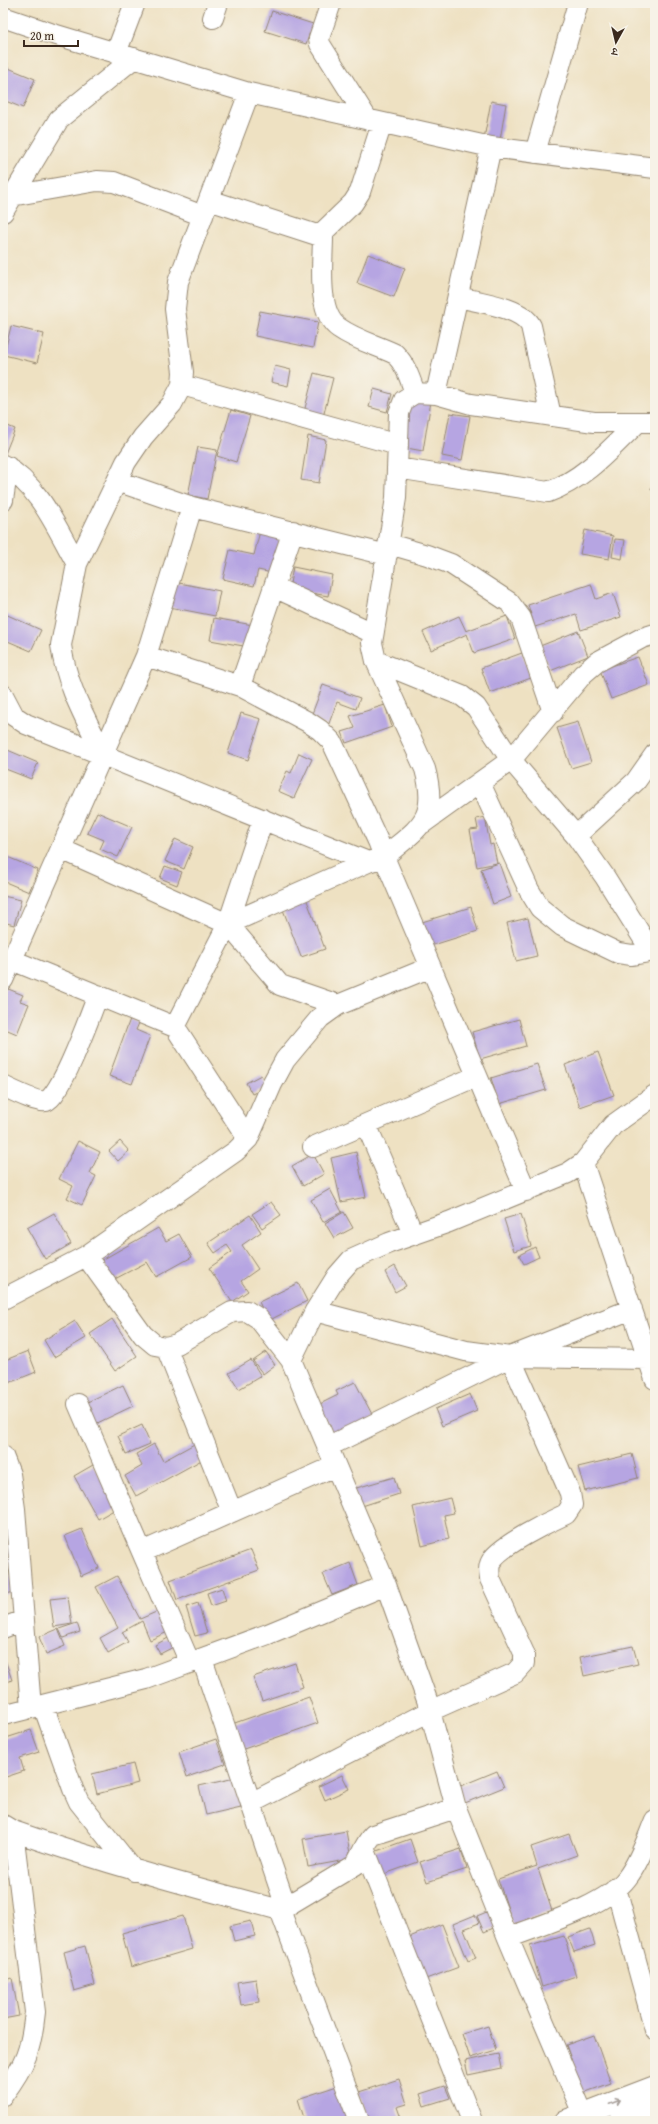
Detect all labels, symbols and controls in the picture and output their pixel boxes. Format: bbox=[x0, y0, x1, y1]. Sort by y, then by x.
scale bar bbox=[24, 22, 78, 48]
north arrow bbox=[596, 22, 636, 62]
text: 20 m bbox=[30, 27, 54, 44]
text: उ bbox=[609, 43, 619, 60]
one-way arrow bbox=[609, 2098, 621, 2106]

